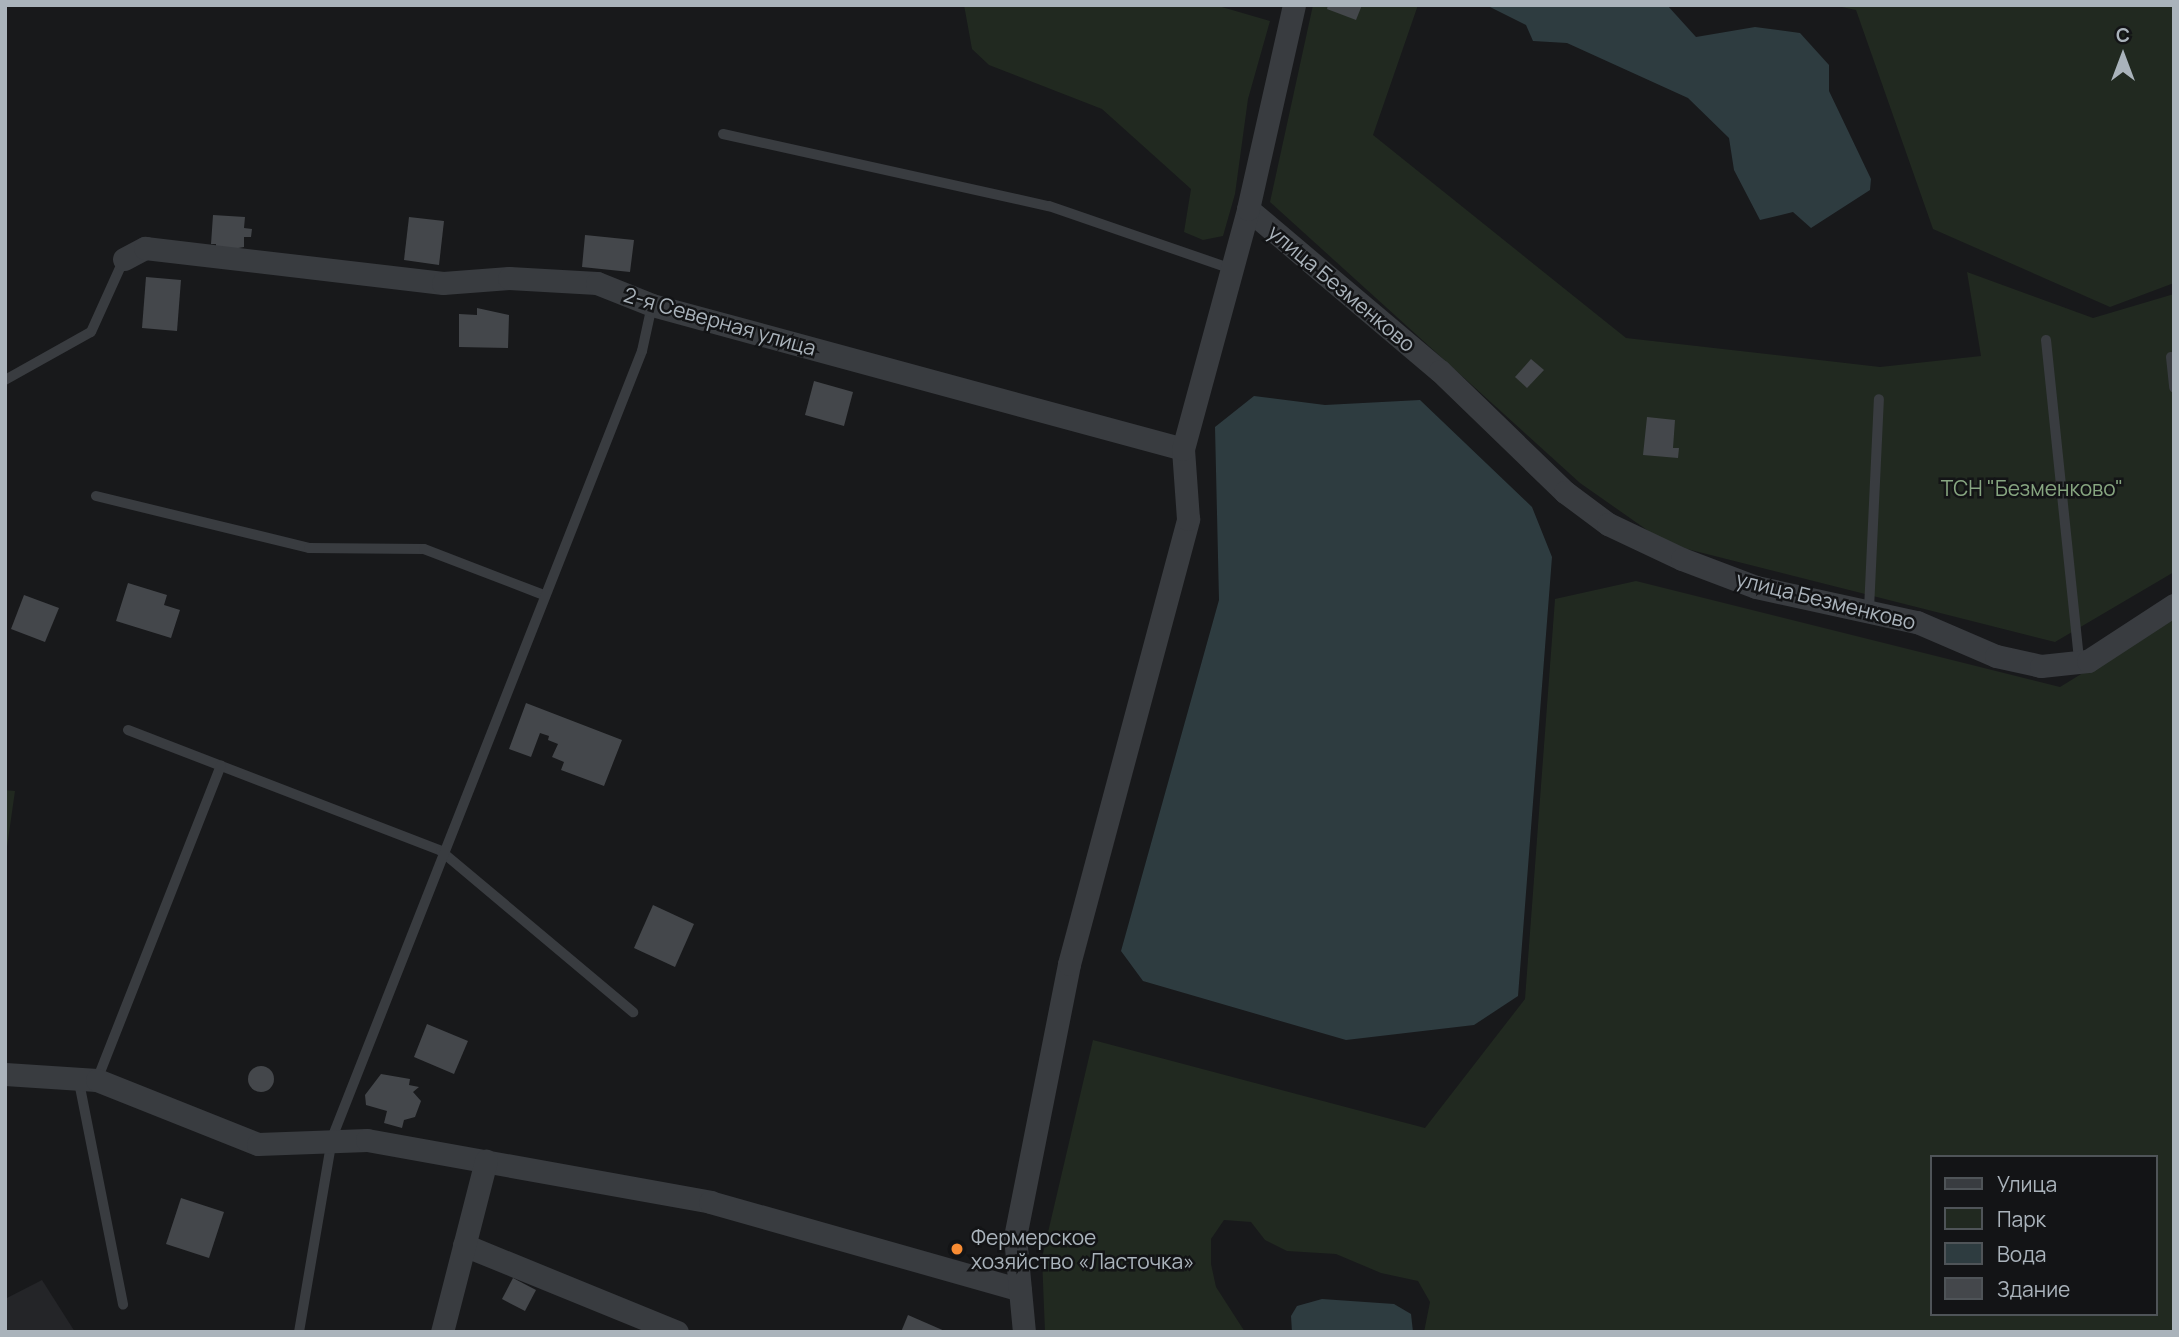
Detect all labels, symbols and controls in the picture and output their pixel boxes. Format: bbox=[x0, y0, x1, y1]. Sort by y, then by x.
north arrow bbox=[2088, 21, 2158, 91]
text: С bbox=[2116, 22, 2130, 48]
street label: улица Безменково bbox=[1263, 219, 1421, 357]
street label: 2-я Северная улица bbox=[621, 281, 819, 361]
park label: ТСН "Безменково" bbox=[1941, 475, 2123, 501]
street label: улица Безменково bbox=[1734, 565, 1918, 635]
legend bbox=[1930, 1155, 2158, 1316]
text: Улица bbox=[1997, 1170, 2057, 1198]
text: Парк bbox=[1997, 1205, 2046, 1233]
place label: Фермерское хозяйство «Ласточка» bbox=[971, 1224, 1194, 1274]
text: Вода bbox=[1997, 1240, 2047, 1268]
marker: Фермерское хозяйство «Ласточка» bbox=[949, 1241, 965, 1257]
text: Здание bbox=[1997, 1275, 2070, 1303]

